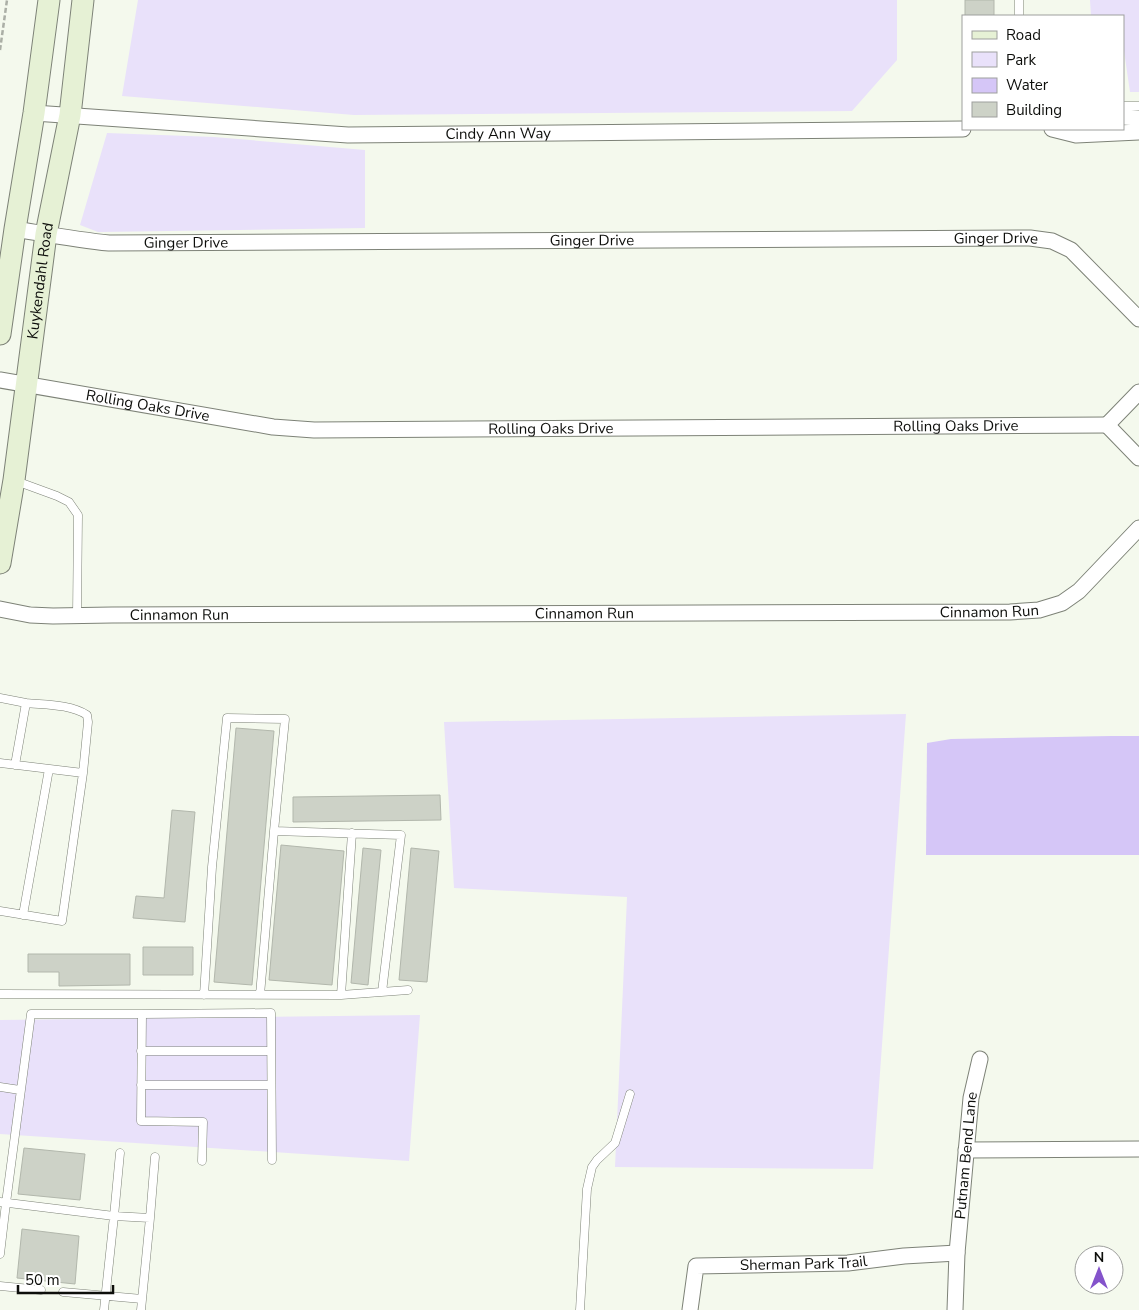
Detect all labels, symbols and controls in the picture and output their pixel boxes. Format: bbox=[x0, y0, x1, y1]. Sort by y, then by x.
legend bbox=[962, 15, 1124, 130]
text: Road bbox=[1006, 25, 1041, 45]
text: Park bbox=[1006, 50, 1036, 70]
text: Water bbox=[1006, 75, 1049, 95]
text: Building bbox=[1006, 100, 1062, 120]
street label: Cindy Ann Way bbox=[445, 123, 551, 144]
street label: Kuykendahl Road bbox=[22, 221, 58, 340]
street label: Ginger Drive bbox=[954, 228, 1039, 249]
street label: Ginger Drive bbox=[550, 230, 634, 251]
street label: Ginger Drive bbox=[144, 232, 228, 253]
street label: Rolling Oaks Drive bbox=[84, 385, 211, 426]
street label: Rolling Oaks Drive bbox=[893, 416, 1019, 436]
street label: Rolling Oaks Drive bbox=[488, 418, 614, 439]
street label: Cinnamon Run bbox=[940, 600, 1040, 622]
street label: Cinnamon Run bbox=[535, 603, 634, 624]
street label: Cinnamon Run bbox=[130, 605, 229, 625]
street label: Putnam Bend Lane bbox=[950, 1089, 982, 1220]
north arrow bbox=[1074, 1245, 1124, 1295]
text: N bbox=[1094, 1248, 1104, 1267]
street label: Sherman Park Trail bbox=[740, 1251, 869, 1275]
scale bar bbox=[18, 1262, 112, 1294]
text: 50 m bbox=[25, 1270, 60, 1290]

